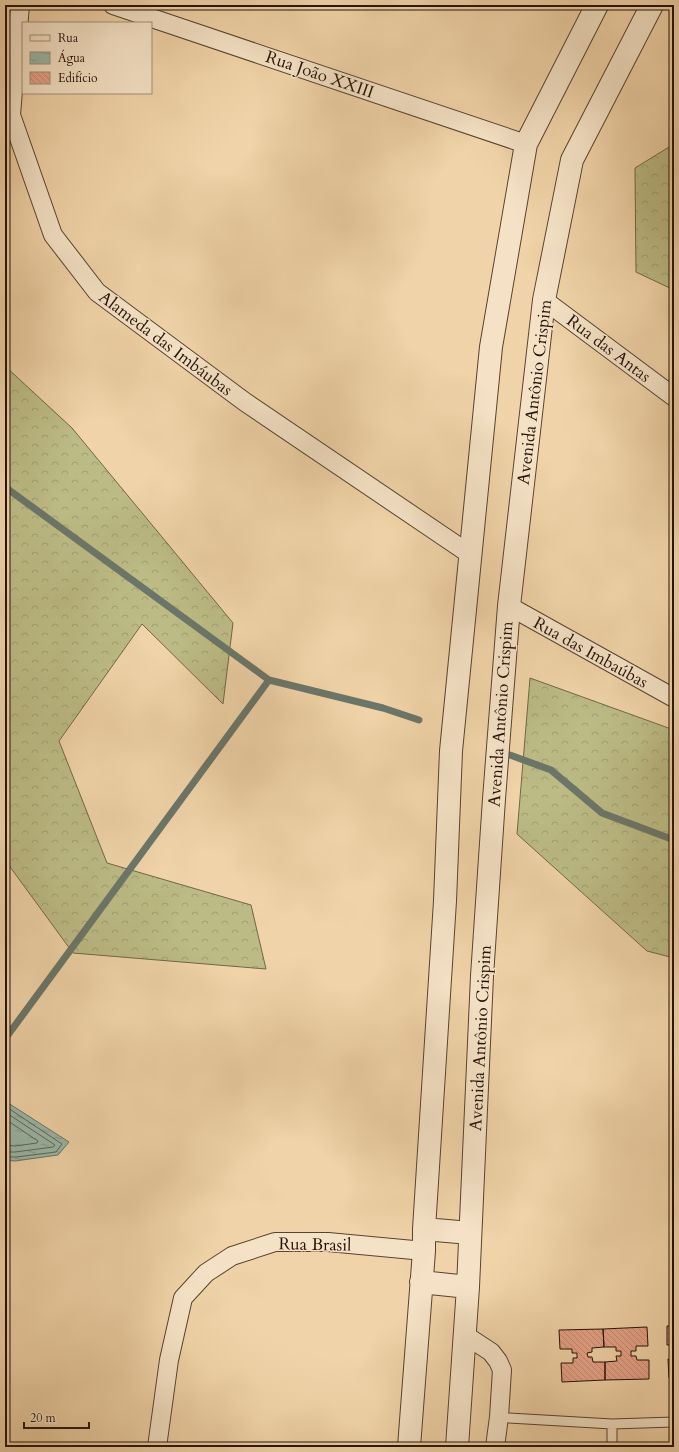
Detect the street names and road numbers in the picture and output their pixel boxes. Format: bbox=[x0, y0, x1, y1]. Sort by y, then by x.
street label: Rua João XXIII bbox=[263, 45, 377, 104]
street label: Alameda das Imbáubas bbox=[94, 286, 237, 401]
street label: Avenida Antônio Crispim bbox=[512, 298, 557, 486]
street label: Rua das Antas bbox=[562, 309, 656, 388]
street label: Rua das Imbaúbas bbox=[529, 611, 652, 694]
street label: Avenida Antônio Crispim bbox=[483, 620, 519, 808]
street label: Avenida Antônio Crispim bbox=[464, 944, 497, 1132]
street label: Rua Brasil bbox=[278, 1232, 352, 1257]

